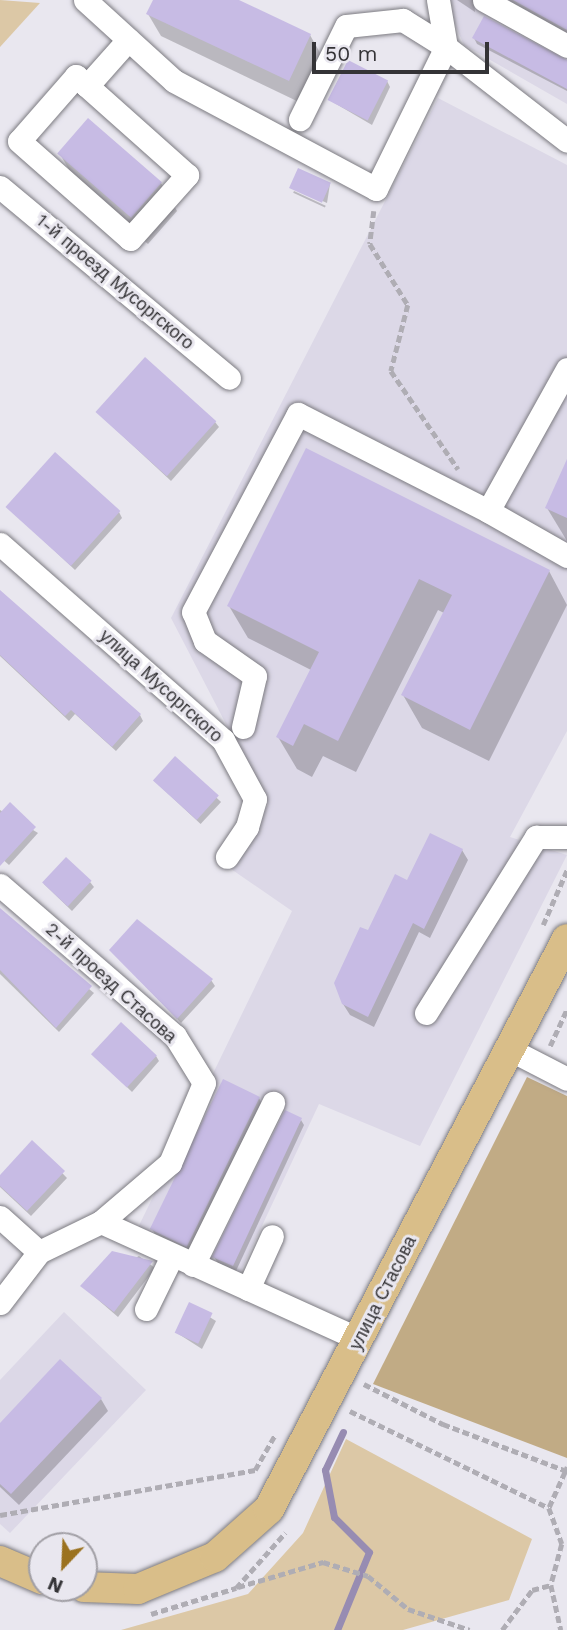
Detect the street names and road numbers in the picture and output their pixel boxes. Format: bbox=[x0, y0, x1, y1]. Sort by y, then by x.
street label: 1-й проезд Мусоргского bbox=[32, 210, 198, 354]
street label: улица Мусоргского bbox=[95, 625, 227, 747]
street label: 2-й проезд Стасова bbox=[41, 918, 181, 1048]
street label: улица Стасова bbox=[345, 1232, 421, 1354]

